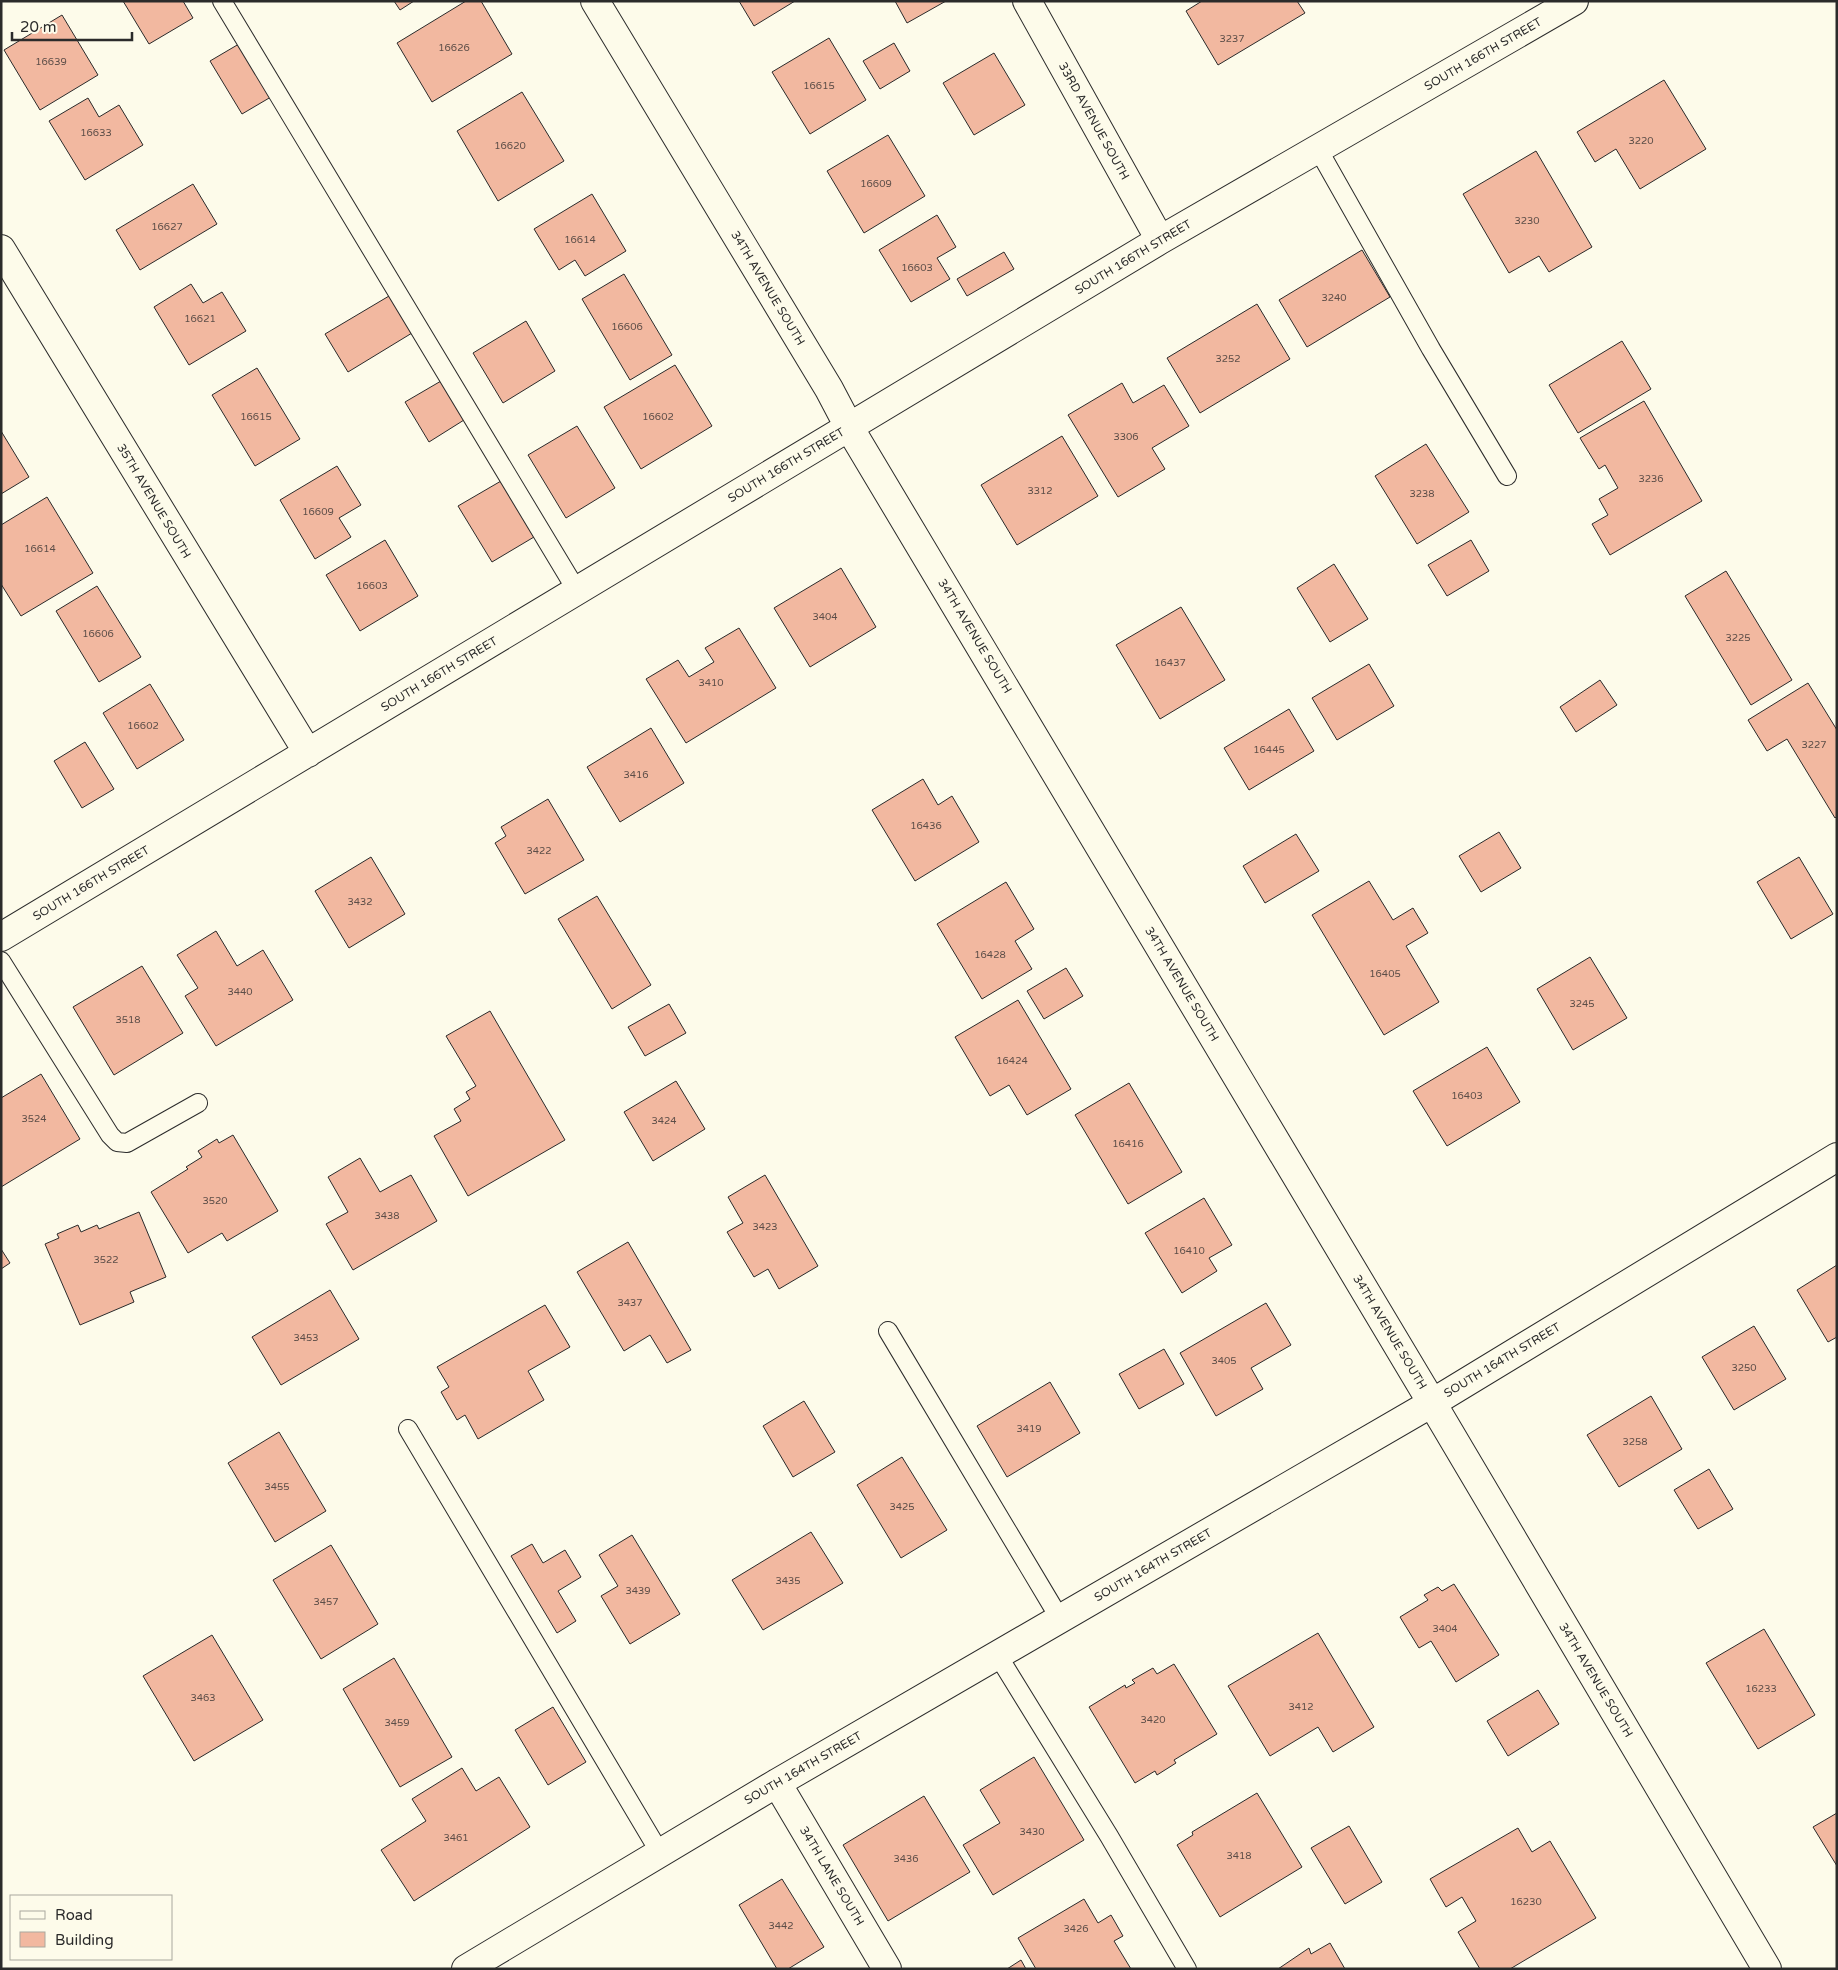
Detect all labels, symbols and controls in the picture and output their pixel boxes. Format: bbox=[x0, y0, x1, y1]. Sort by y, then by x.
scale bar bbox=[12, 10, 132, 42]
street label: SOUTH 166TH STREET bbox=[1422, 14, 1545, 93]
text: 20 m bbox=[20, 18, 57, 36]
house number: 3237 bbox=[1219, 33, 1245, 45]
house number: 16626 bbox=[438, 42, 470, 54]
house number: 16639 bbox=[35, 56, 67, 68]
street label: 33RD AVENUE SOUTH bbox=[1056, 60, 1132, 182]
house number: 16615 bbox=[803, 80, 835, 92]
house number: 16633 bbox=[80, 127, 112, 139]
house number: 3220 bbox=[1628, 135, 1654, 147]
house number: 16620 bbox=[494, 140, 526, 152]
house number: 16609 bbox=[860, 178, 892, 190]
house number: 3230 bbox=[1514, 215, 1540, 227]
street label: SOUTH 166TH STREET bbox=[1072, 216, 1194, 297]
house number: 16627 bbox=[151, 221, 183, 233]
street label: 34TH AVENUE SOUTH bbox=[728, 228, 808, 348]
house number: 16614 bbox=[564, 234, 596, 246]
house number: 16603 bbox=[901, 262, 933, 274]
house number: 3240 bbox=[1321, 292, 1347, 304]
house number: 16621 bbox=[184, 313, 216, 325]
house number: 16606 bbox=[611, 321, 643, 333]
house number: 3252 bbox=[1215, 353, 1241, 365]
house number: 16615 bbox=[240, 411, 272, 423]
house number: 16602 bbox=[642, 411, 674, 423]
street label: SOUTH 166TH STREET bbox=[725, 424, 847, 505]
house number: 3306 bbox=[1113, 431, 1139, 443]
street label: 35TH AVENUE SOUTH bbox=[114, 441, 194, 561]
house number: 3236 bbox=[1638, 473, 1664, 485]
house number: 3312 bbox=[1027, 485, 1053, 497]
house number: 3238 bbox=[1409, 488, 1435, 500]
house number: 16609 bbox=[302, 506, 334, 518]
house number: 16614 bbox=[24, 543, 56, 555]
street label: 34TH AVENUE SOUTH bbox=[935, 576, 1015, 696]
house number: 16603 bbox=[356, 580, 388, 592]
house number: 3404 bbox=[812, 611, 838, 623]
house number: 16606 bbox=[82, 628, 114, 640]
house number: 3225 bbox=[1725, 632, 1751, 644]
street label: SOUTH 166TH STREET bbox=[378, 633, 500, 714]
house number: 16437 bbox=[1154, 657, 1186, 669]
house number: 3410 bbox=[698, 677, 724, 689]
house number: 16602 bbox=[127, 720, 159, 732]
house number: 3227 bbox=[1801, 739, 1827, 751]
house number: 16445 bbox=[1253, 744, 1285, 756]
house number: 3416 bbox=[623, 769, 649, 781]
house number: 16436 bbox=[910, 820, 942, 832]
street label: SOUTH 166TH STREET bbox=[30, 842, 152, 923]
house number: 3422 bbox=[526, 845, 552, 857]
house number: 3432 bbox=[347, 896, 373, 908]
street label: 34TH AVENUE SOUTH bbox=[1142, 924, 1222, 1044]
house number: 16428 bbox=[974, 949, 1006, 961]
house number: 16405 bbox=[1369, 968, 1401, 980]
house number: 3440 bbox=[227, 986, 253, 998]
house number: 3245 bbox=[1569, 998, 1595, 1010]
house number: 3518 bbox=[115, 1014, 141, 1026]
house number: 16424 bbox=[996, 1055, 1028, 1067]
house number: 16403 bbox=[1451, 1090, 1483, 1102]
house number: 3524 bbox=[21, 1113, 47, 1125]
house number: 3424 bbox=[651, 1115, 677, 1127]
house number: 16416 bbox=[1112, 1138, 1144, 1150]
house number: 3520 bbox=[202, 1195, 228, 1207]
house number: 3438 bbox=[374, 1210, 400, 1222]
house number: 3423 bbox=[752, 1221, 778, 1233]
house number: 16410 bbox=[1173, 1245, 1205, 1257]
house number: 3522 bbox=[93, 1254, 119, 1266]
street label: 34TH AVENUE SOUTH bbox=[1350, 1272, 1430, 1392]
house number: 3437 bbox=[617, 1297, 643, 1309]
street label: SOUTH 164TH STREET bbox=[1441, 1319, 1563, 1400]
house number: 3453 bbox=[293, 1332, 319, 1344]
house number: 3405 bbox=[1211, 1355, 1237, 1367]
house number: 3250 bbox=[1731, 1362, 1757, 1374]
house number: 3419 bbox=[1016, 1423, 1042, 1435]
house number: 3258 bbox=[1622, 1436, 1648, 1448]
house number: 3455 bbox=[264, 1481, 290, 1493]
house number: 3425 bbox=[889, 1501, 915, 1513]
street label: SOUTH 164TH STREET bbox=[1092, 1525, 1215, 1604]
house number: 3435 bbox=[775, 1575, 801, 1587]
house number: 3439 bbox=[625, 1585, 651, 1597]
house number: 3457 bbox=[313, 1596, 339, 1608]
street label: 34TH AVENUE SOUTH bbox=[1556, 1620, 1636, 1740]
house number: 3404 bbox=[1432, 1623, 1458, 1635]
house number: 16233 bbox=[1745, 1683, 1777, 1695]
house number: 3463 bbox=[190, 1692, 216, 1704]
house number: 3412 bbox=[1288, 1701, 1314, 1713]
house number: 3420 bbox=[1140, 1714, 1166, 1726]
house number: 3459 bbox=[384, 1717, 410, 1729]
street label: SOUTH 164TH STREET bbox=[742, 1728, 865, 1807]
street label: 34TH LANE SOUTH bbox=[797, 1824, 867, 1928]
house number: 3430 bbox=[1019, 1826, 1045, 1838]
house number: 3461 bbox=[443, 1832, 469, 1844]
house number: 3418 bbox=[1226, 1850, 1252, 1862]
house number: 3436 bbox=[893, 1853, 919, 1865]
legend bbox=[10, 1895, 172, 1960]
house number: 16230 bbox=[1510, 1896, 1542, 1908]
text: Road bbox=[55, 1906, 93, 1924]
house number: 3442 bbox=[768, 1920, 794, 1932]
house number: 3426 bbox=[1063, 1923, 1089, 1935]
text: Building bbox=[55, 1931, 114, 1949]

